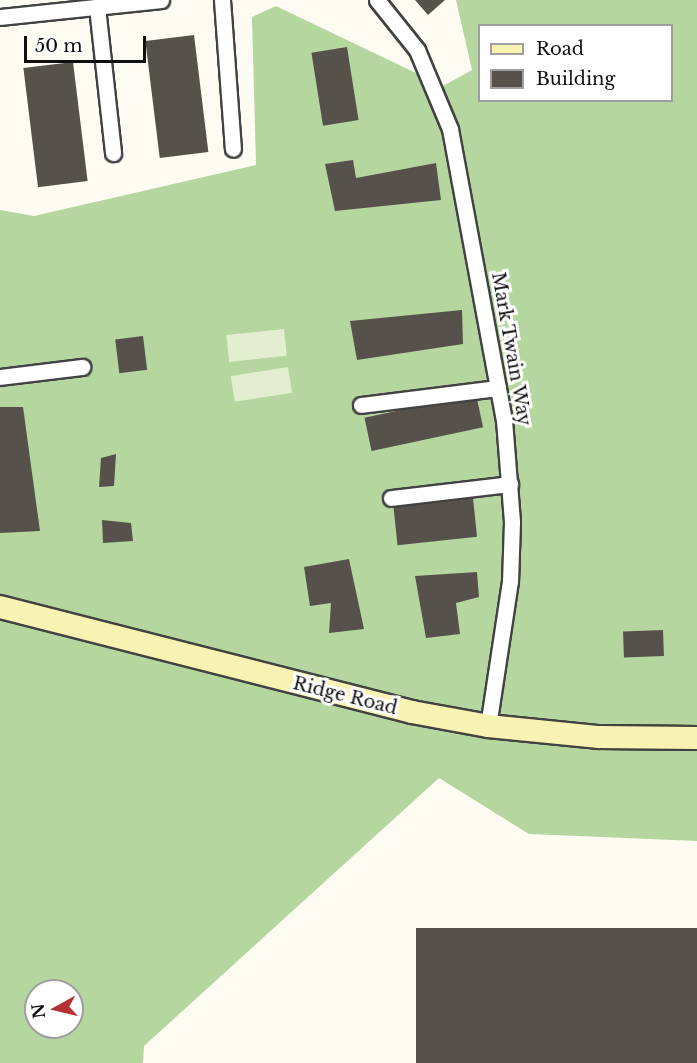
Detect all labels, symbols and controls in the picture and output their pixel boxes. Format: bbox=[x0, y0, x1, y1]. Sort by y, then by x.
scale bar bbox=[27, 24, 148, 62]
legend bbox=[478, 24, 673, 102]
text: 50 m bbox=[35, 35, 83, 57]
text: Road bbox=[536, 38, 584, 60]
text: Building bbox=[536, 68, 615, 90]
street label: Mark Twain Way bbox=[487, 270, 535, 428]
street label: Ridge Road bbox=[291, 673, 399, 719]
north arrow bbox=[24, 979, 84, 1039]
text: N bbox=[27, 1002, 49, 1020]

